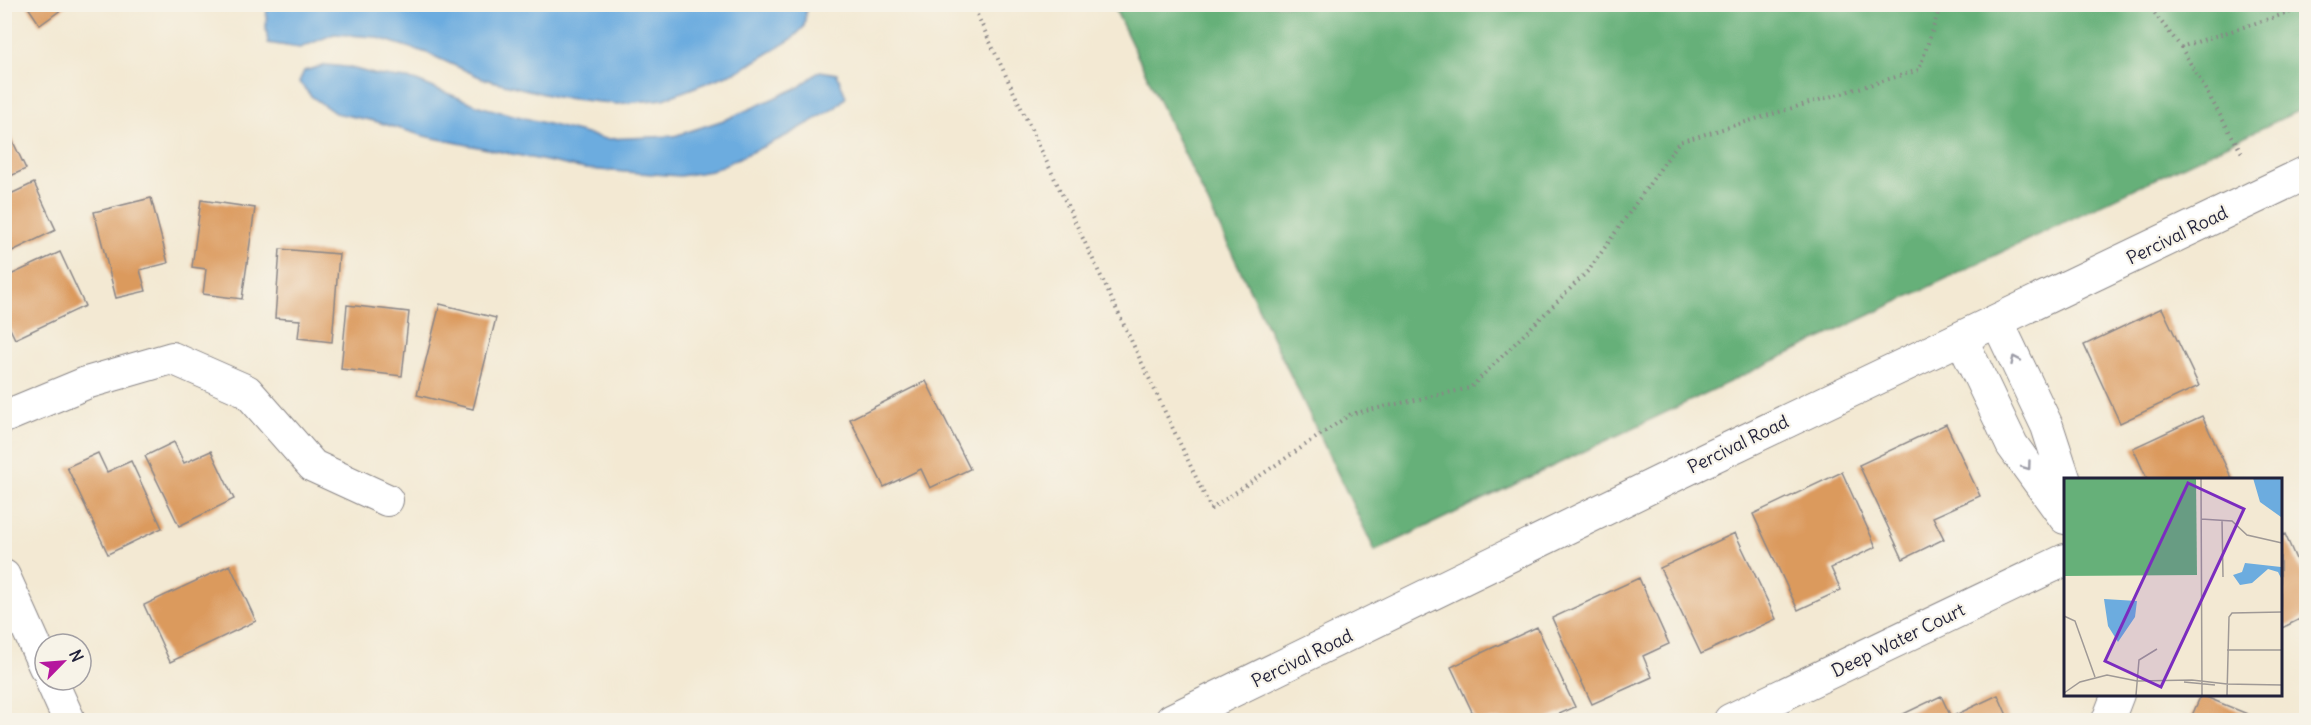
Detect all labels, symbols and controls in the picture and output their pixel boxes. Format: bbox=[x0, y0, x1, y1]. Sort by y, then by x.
street label: Percival Road bbox=[2123, 200, 2232, 269]
one-way arrow bbox=[2011, 355, 2023, 366]
street label: Percival Road bbox=[1684, 409, 1793, 478]
one-way arrow bbox=[2020, 460, 2031, 471]
inset map bbox=[2064, 478, 2281, 695]
street label: Deep Water Court bbox=[1828, 598, 1968, 682]
street label: Percival Road bbox=[1248, 623, 1357, 692]
north arrow bbox=[33, 632, 93, 692]
text: N bbox=[65, 646, 88, 665]

